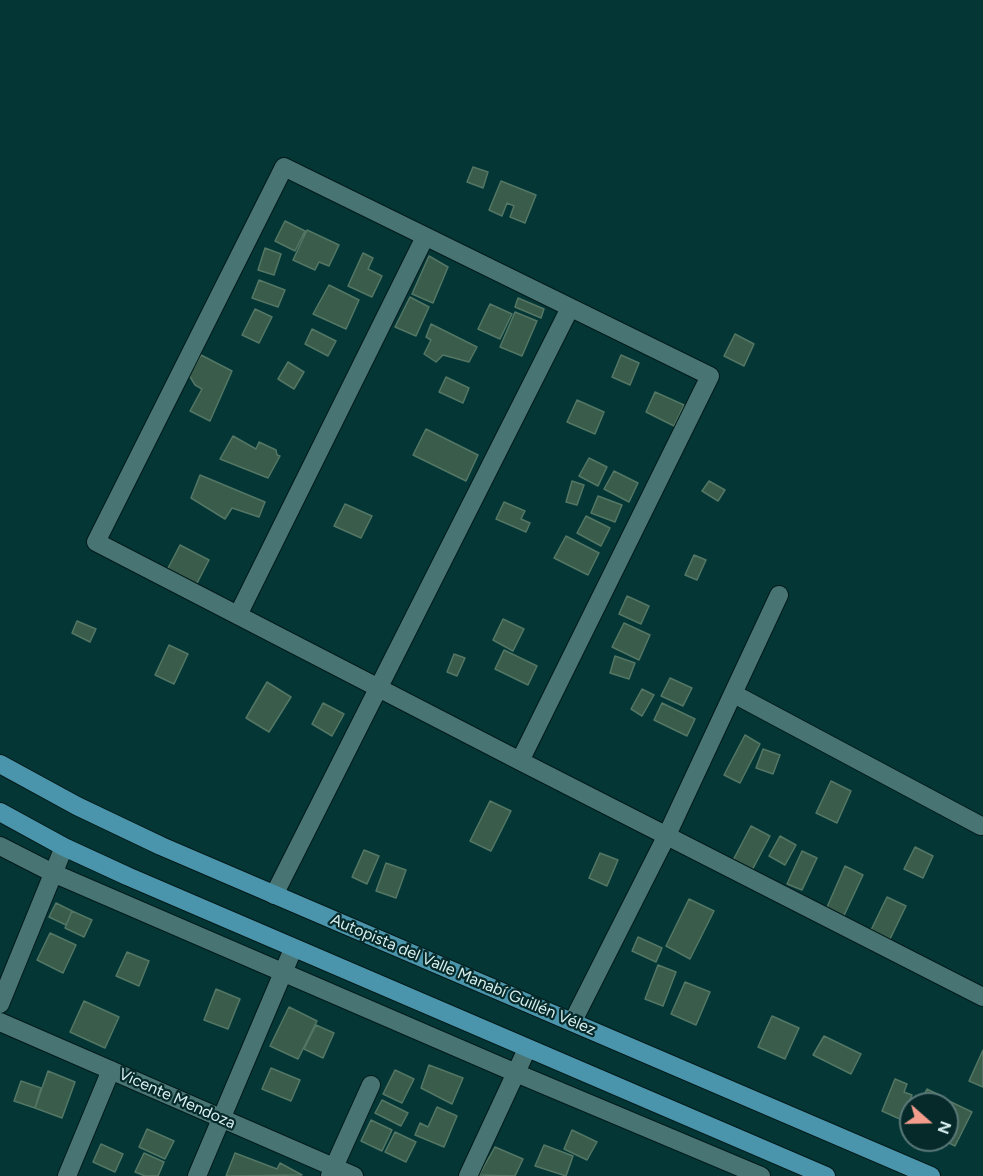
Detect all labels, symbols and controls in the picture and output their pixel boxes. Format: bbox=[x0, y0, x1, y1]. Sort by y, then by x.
street label: Autopista del Valle Manabí Guillén Vélez bbox=[327, 910, 599, 1040]
street label: Vicente Mendoza bbox=[116, 1065, 238, 1133]
north arrow bbox=[899, 1092, 959, 1152]
text: N bbox=[933, 1119, 956, 1137]

